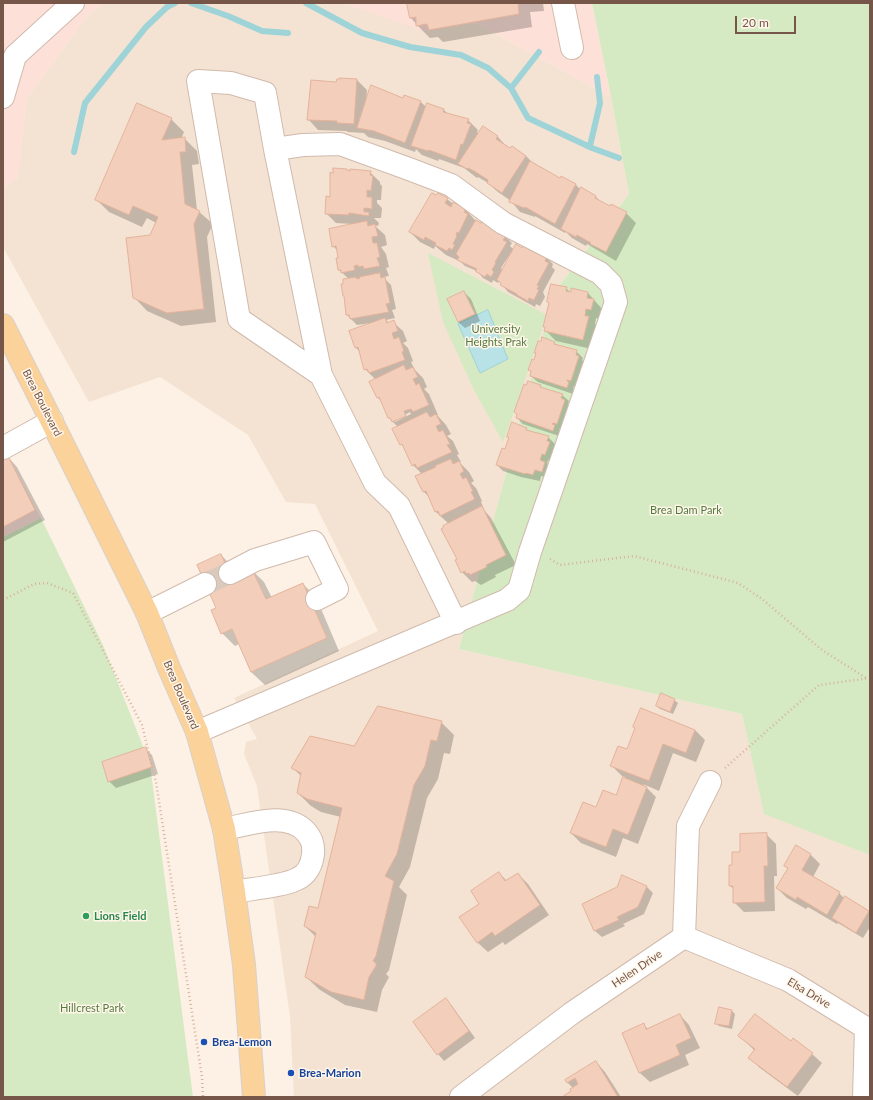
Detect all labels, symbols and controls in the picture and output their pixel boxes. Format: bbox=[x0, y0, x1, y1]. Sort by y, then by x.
scale bar bbox=[737, 8, 798, 34]
text: 20 m bbox=[742, 15, 769, 30]
park label: University Heights Prak bbox=[465, 322, 527, 348]
street label: Brea Boulevard bbox=[19, 367, 65, 439]
park label: Brea Dam Park bbox=[650, 503, 722, 517]
street label: Brea Boulevard bbox=[161, 659, 201, 731]
place label: Lions Field bbox=[94, 909, 146, 923]
marker: Lions Field bbox=[81, 911, 91, 921]
street label: Helen Drive bbox=[609, 947, 665, 991]
street label: Elsa Drive bbox=[785, 975, 833, 1011]
park label: Hillcrest Park bbox=[60, 1001, 124, 1015]
place label: Brea-Lemon bbox=[212, 1035, 272, 1049]
marker: Brea-Lemon bbox=[199, 1037, 209, 1047]
place label: Brea-Marion bbox=[299, 1066, 361, 1080]
marker: Brea-Marion bbox=[286, 1068, 296, 1078]

